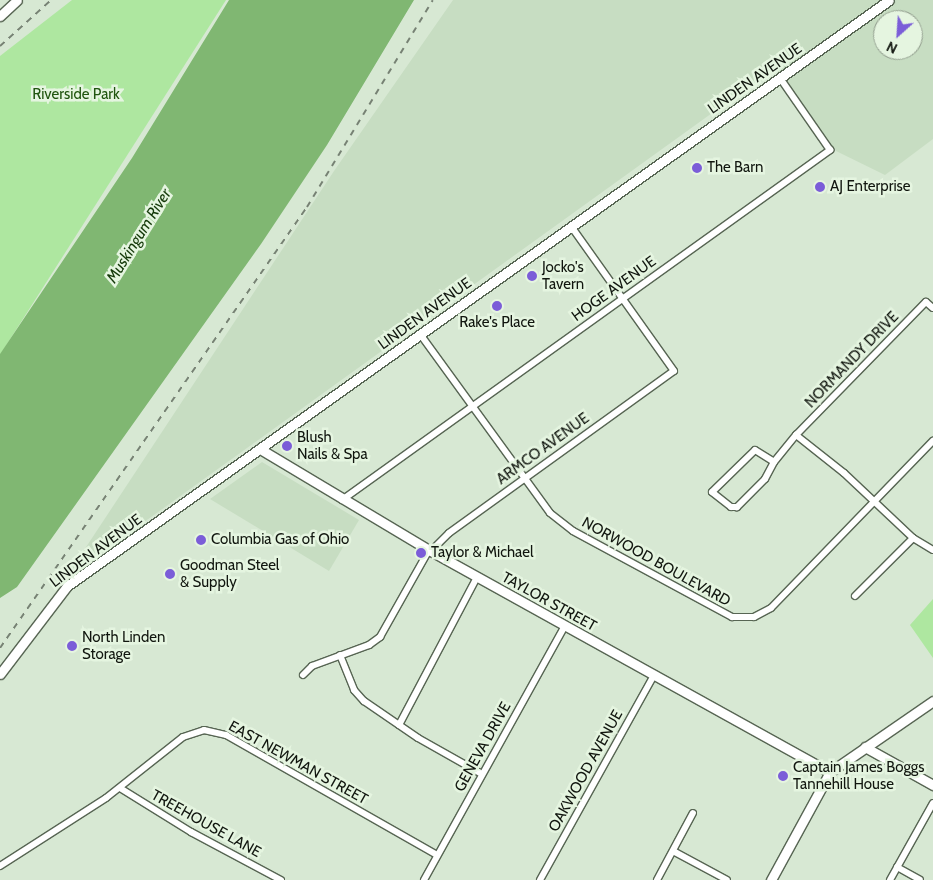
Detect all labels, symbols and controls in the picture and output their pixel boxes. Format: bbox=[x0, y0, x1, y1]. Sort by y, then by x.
north arrow bbox=[873, 10, 923, 60]
text: N bbox=[883, 37, 900, 58]
street label: LINDEN AVENUE bbox=[704, 40, 806, 118]
park label: Riverside Park bbox=[32, 86, 120, 104]
place label: The Barn bbox=[707, 159, 763, 177]
marker: The Barn bbox=[691, 162, 703, 174]
place label: AJ Enterprise bbox=[830, 178, 910, 196]
marker: AJ Enterprise bbox=[814, 181, 826, 193]
water label: Muskingum River bbox=[102, 185, 176, 287]
street label: HOGE AVENUE bbox=[568, 252, 660, 326]
place label: Jocko's Tavern bbox=[542, 258, 584, 293]
marker: Jocko's Tavern bbox=[526, 270, 538, 282]
street label: LINDEN AVENUE bbox=[375, 274, 475, 354]
marker: Rake's Place bbox=[491, 300, 503, 312]
street label: NORMANDY DRIVE bbox=[802, 308, 902, 412]
place label: Rake's Place bbox=[459, 314, 535, 332]
street label: ARMCO AVENUE bbox=[493, 409, 593, 489]
place label: Blush Nails & Spa bbox=[297, 428, 368, 463]
marker: Blush Nails & Spa bbox=[281, 440, 293, 452]
street label: LINDEN AVENUE bbox=[46, 510, 146, 592]
street label: NORWOOD BOULEVARD bbox=[578, 514, 734, 610]
place label: Columbia Gas of Ohio bbox=[211, 531, 349, 549]
marker: Columbia Gas of Ohio bbox=[195, 534, 207, 546]
place label: Taylor & Michael bbox=[431, 544, 533, 562]
marker: Taylor & Michael bbox=[415, 547, 427, 559]
place label: Goodman Steel & Supply bbox=[180, 556, 279, 591]
marker: Goodman Steel & Supply bbox=[164, 568, 176, 580]
street label: TAYLOR STREET bbox=[498, 569, 600, 635]
place label: North Linden Storage bbox=[82, 628, 165, 663]
marker: North Linden Storage bbox=[66, 640, 78, 652]
street label: GENEVA DRIVE bbox=[451, 699, 515, 795]
street label: OAKWOOD AVENUE bbox=[545, 707, 627, 835]
street label: EAST NEWMAN STREET bbox=[225, 717, 371, 809]
place label: Captain James Boggs Tannehill House bbox=[793, 758, 925, 793]
marker: Captain James Boggs Tannehill House bbox=[777, 770, 789, 782]
street label: TREEHOUSE LANE bbox=[148, 786, 264, 862]

